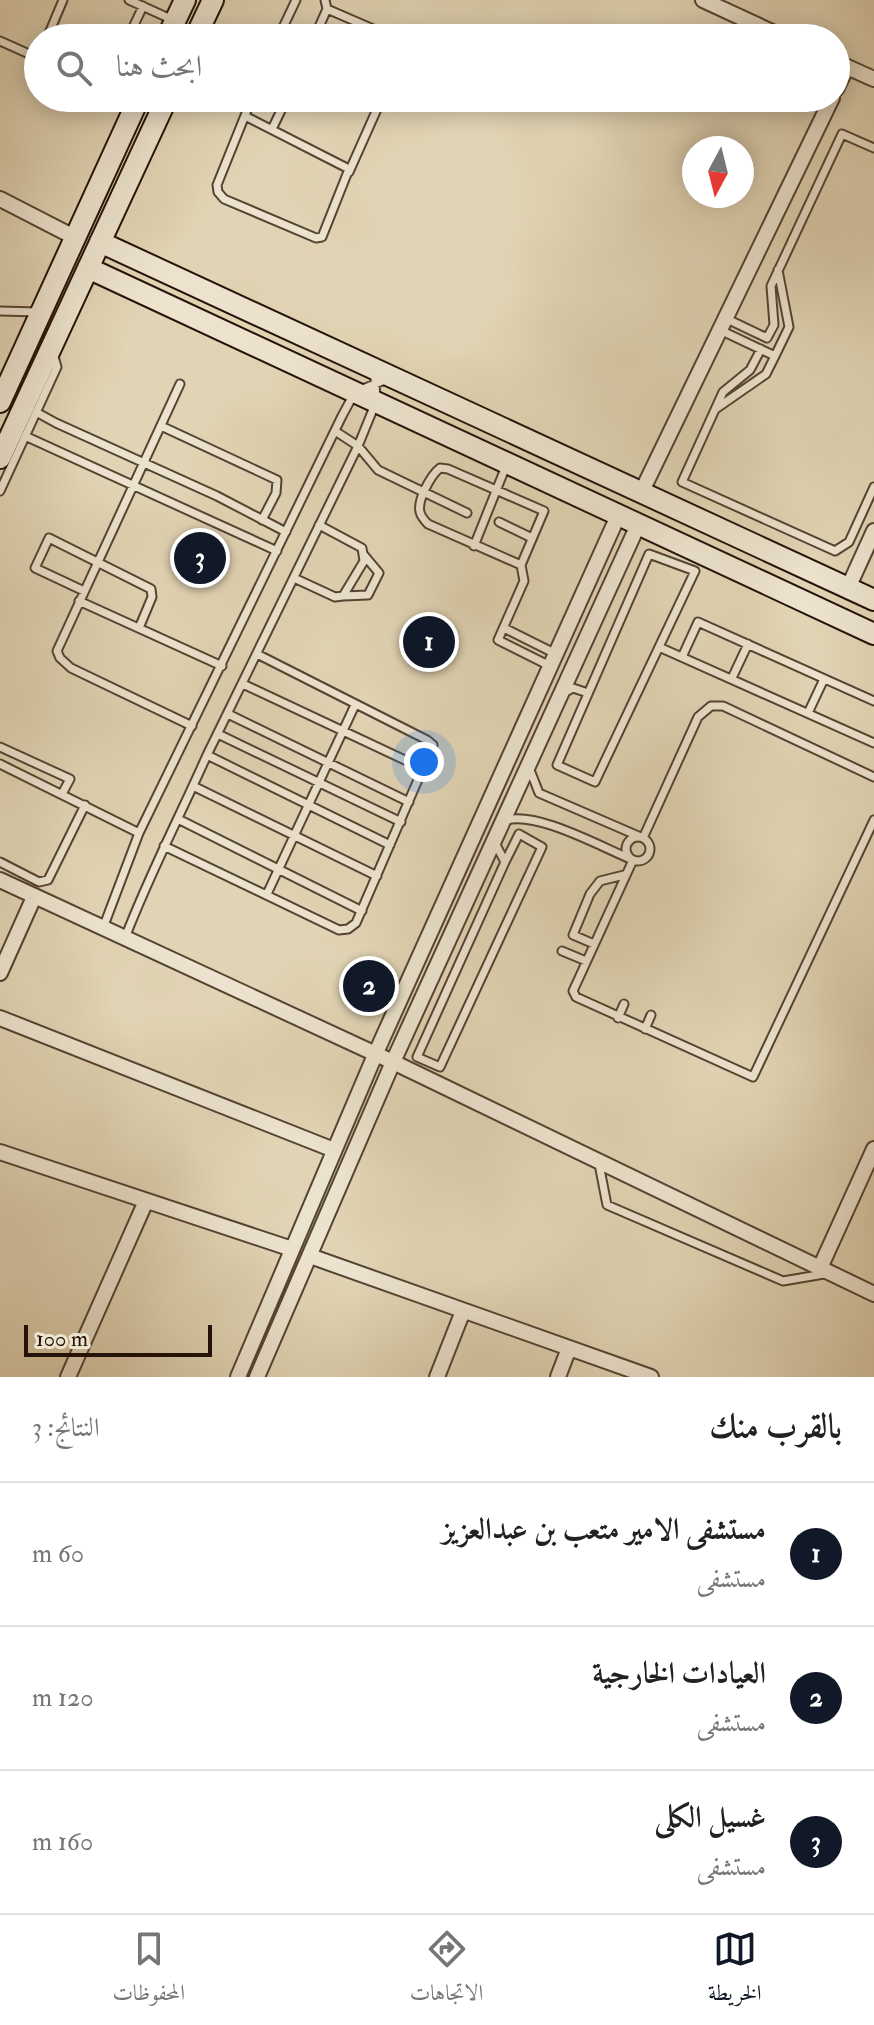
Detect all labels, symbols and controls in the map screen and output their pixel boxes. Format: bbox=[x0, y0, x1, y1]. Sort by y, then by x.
search box bbox=[24, 24, 850, 112]
icon: search bbox=[52, 46, 96, 90]
text: ابحث هنا bbox=[116, 48, 202, 85]
north arrow bbox=[682, 136, 754, 208]
pin: 3 bbox=[174, 528, 226, 588]
pin: 1 bbox=[403, 612, 455, 672]
your location bbox=[404, 742, 444, 782]
pin: 2 bbox=[343, 956, 395, 1016]
scale bar bbox=[24, 1321, 212, 1357]
text: 100 m bbox=[36, 1325, 88, 1353]
text: بالقرب منك bbox=[709, 1405, 842, 1448]
text: النتائج: 3 bbox=[32, 1412, 100, 1444]
text: مستشفى الامير متعب بن عبدالعزيز bbox=[442, 1511, 766, 1548]
text: 60 m bbox=[32, 1538, 84, 1570]
text: 1 bbox=[811, 1538, 821, 1570]
text: مستشفى bbox=[697, 1563, 766, 1595]
text: العيادات الخارجية bbox=[592, 1655, 766, 1692]
text: 120 m bbox=[32, 1682, 93, 1714]
text: 2 bbox=[809, 1682, 823, 1714]
text: مستشفى bbox=[697, 1707, 766, 1739]
text: غسيل الكلى bbox=[654, 1799, 766, 1836]
text: 160 m bbox=[32, 1826, 93, 1858]
text: 3 bbox=[811, 1826, 821, 1858]
text: مستشفى bbox=[697, 1851, 766, 1883]
tab: المحفوظات bbox=[112, 1927, 185, 2014]
tab: الاتجاهات bbox=[410, 1927, 483, 2014]
tab: الخريطة bbox=[708, 1927, 762, 2014]

